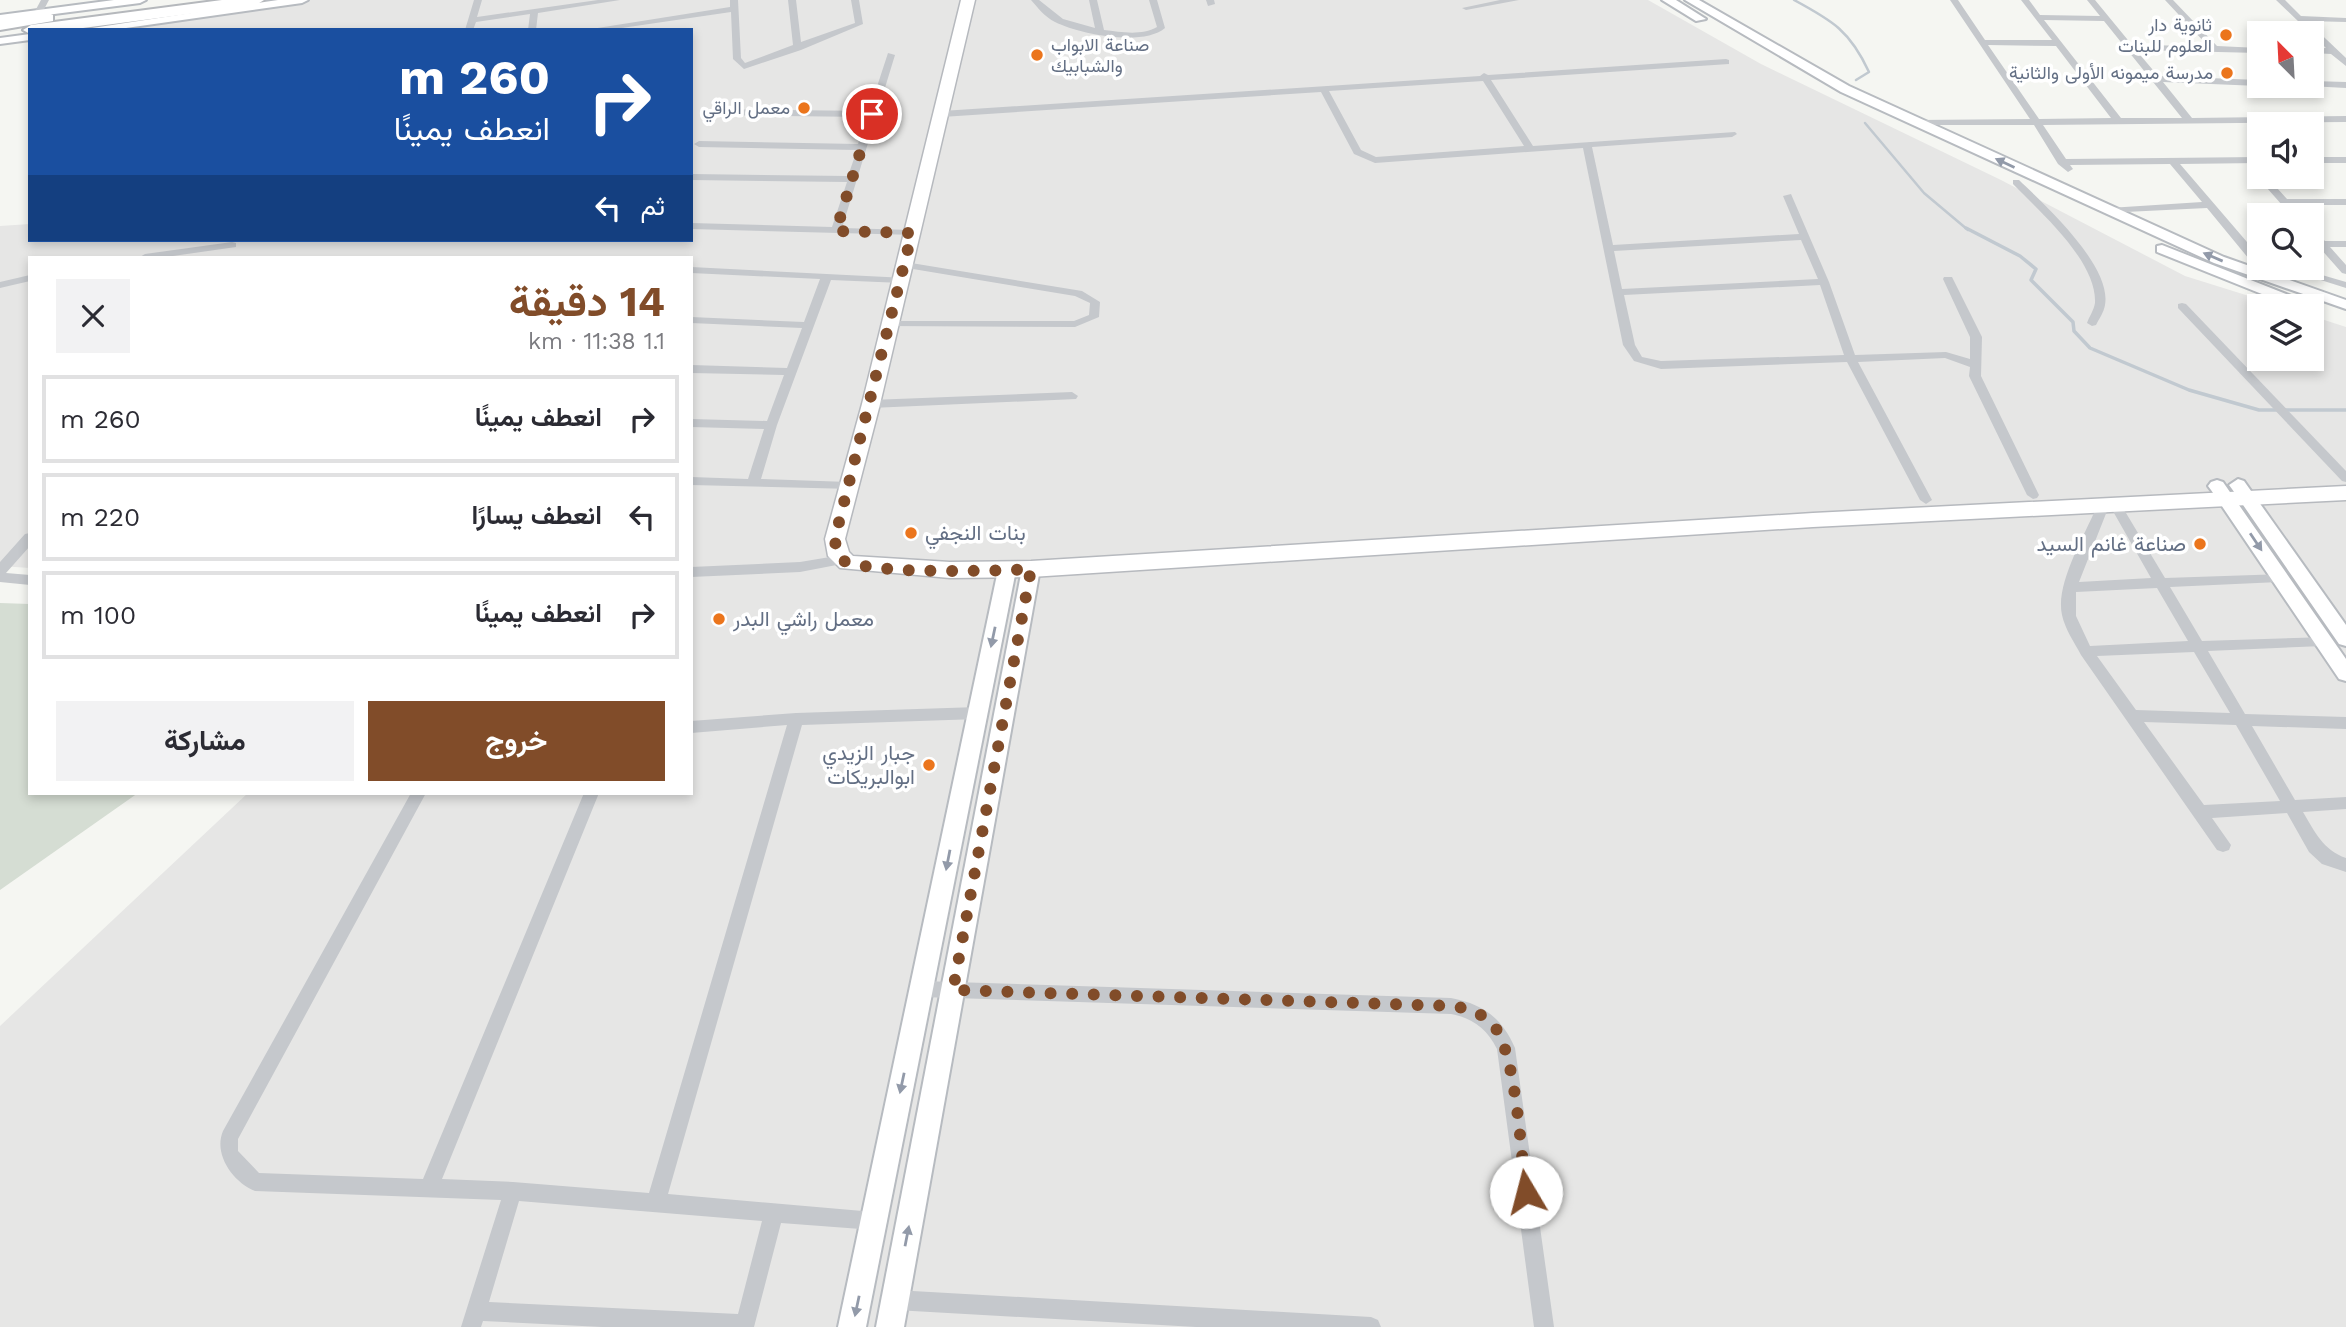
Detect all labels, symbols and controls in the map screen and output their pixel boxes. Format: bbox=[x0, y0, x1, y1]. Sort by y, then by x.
place label: ثانوية دار العلوم للبنات bbox=[2118, 14, 2212, 58]
north arrow bbox=[2247, 21, 2324, 98]
map controls bbox=[2247, 21, 2324, 371]
marker: ثانوية دار العلوم للبنات bbox=[2218, 27, 2234, 43]
place label: صناعة الابواب والشبابيك bbox=[1051, 34, 1149, 77]
marker: صناعة الابواب والشبابيك bbox=[1029, 47, 1045, 63]
text: 260 m bbox=[399, 48, 550, 106]
icon: right bbox=[574, 56, 665, 147]
place label: مدرسة ميمونه الأولى والثانية bbox=[2009, 62, 2213, 84]
marker: مدرسة ميمونه الأولى والثانية bbox=[2219, 65, 2235, 81]
pin bbox=[842, 84, 902, 144]
icon: arrive bbox=[853, 95, 891, 133]
place label: معمل الراقي bbox=[702, 97, 790, 123]
marker: معمل الراقي bbox=[796, 100, 812, 116]
text: انعطف يمينًا bbox=[394, 110, 550, 148]
button: sound bbox=[2247, 112, 2324, 189]
one-way arrow bbox=[1995, 158, 2016, 169]
icon: left bbox=[589, 189, 627, 227]
text: ثم bbox=[641, 191, 665, 221]
button: search bbox=[2247, 203, 2324, 280]
one-way arrow bbox=[2203, 251, 2223, 263]
text: 14 دقيقة bbox=[509, 277, 665, 326]
button: close bbox=[56, 279, 130, 353]
button: layers bbox=[2247, 294, 2324, 371]
text: 1.1 km · 11:38 bbox=[528, 328, 665, 355]
icon: right bbox=[623, 400, 661, 438]
text: انعطف يمينًا bbox=[475, 402, 602, 432]
text: 260 m bbox=[60, 404, 141, 434]
icon: left bbox=[623, 498, 661, 536]
text: انعطف يسارًا bbox=[472, 500, 602, 530]
text: 220 m bbox=[60, 502, 140, 532]
place label: بنات النجفي bbox=[925, 520, 1026, 550]
marker: بنات النجفي bbox=[903, 525, 919, 541]
place label: صناعة غانم السيد bbox=[2037, 531, 2186, 558]
one-way arrow bbox=[2249, 533, 2263, 551]
marker: صناعة غانم السيد bbox=[2192, 536, 2208, 552]
icon: right bbox=[623, 596, 661, 634]
text: انعطف يمينًا bbox=[475, 598, 602, 628]
text: 100 m bbox=[60, 600, 136, 630]
place label: معمل راشي البدر bbox=[732, 606, 874, 636]
marker: معمل راشي البدر bbox=[711, 611, 727, 627]
one-way arrow bbox=[987, 626, 998, 648]
button: مشاركة bbox=[56, 701, 354, 781]
button: خروج bbox=[368, 701, 665, 781]
place label: جبار الزيدي ابوالبريكات bbox=[822, 740, 915, 790]
marker: جبار الزيدي ابوالبريكات bbox=[921, 757, 937, 773]
one-way arrow bbox=[942, 849, 953, 871]
one-way arrow bbox=[897, 1072, 908, 1094]
position arrow bbox=[1489, 1155, 1563, 1229]
one-way arrow bbox=[902, 1225, 913, 1247]
one-way arrow bbox=[851, 1295, 862, 1317]

